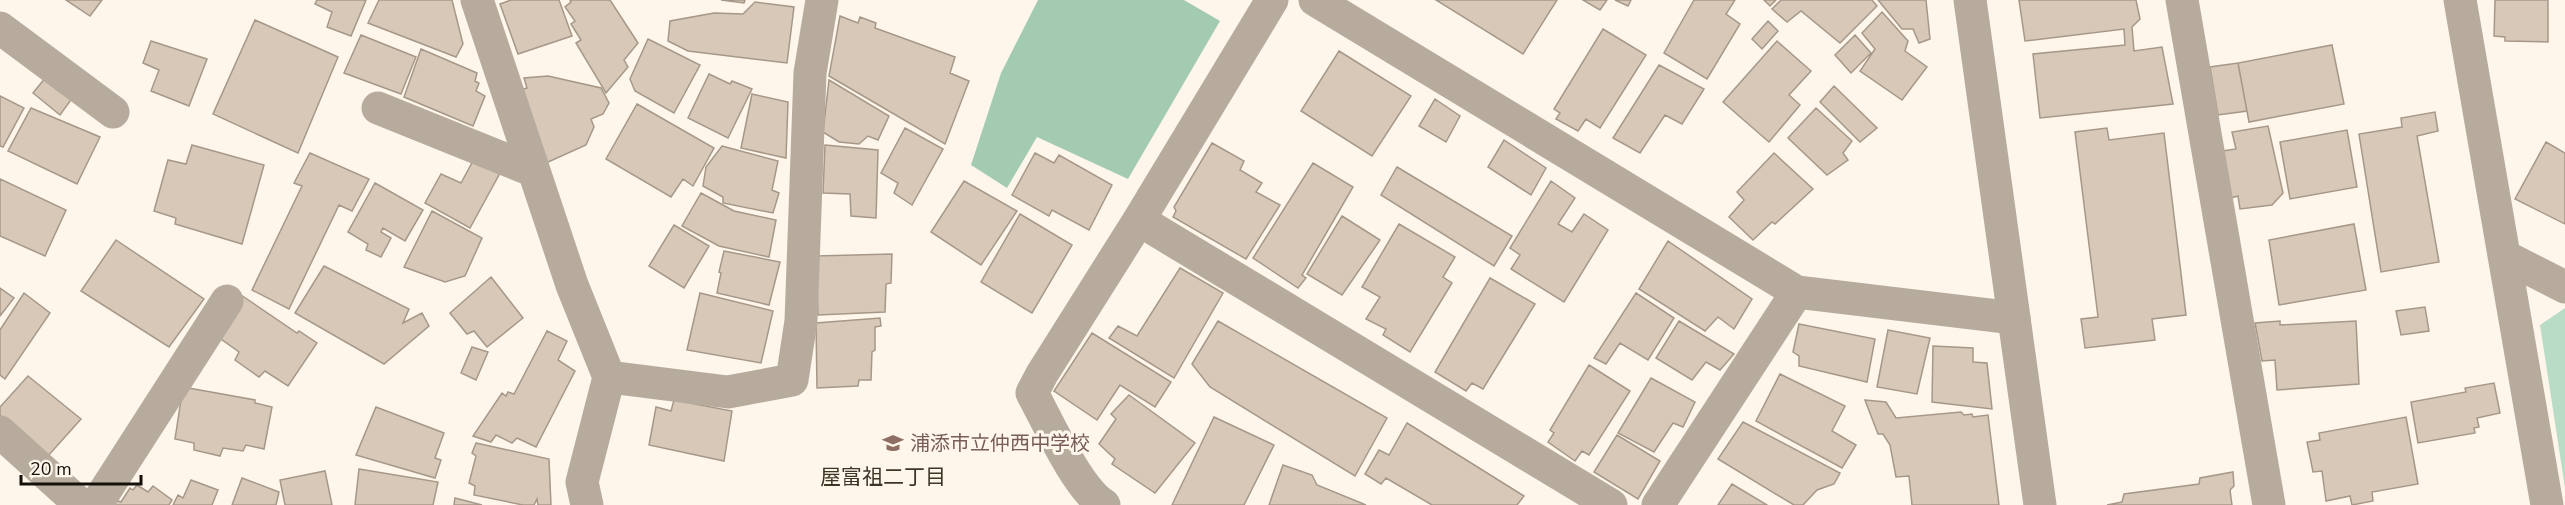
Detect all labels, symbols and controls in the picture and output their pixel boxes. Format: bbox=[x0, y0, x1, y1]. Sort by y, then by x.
place label: 浦添市立仲西中学校 bbox=[910, 430, 1090, 457]
school or university icon: 浦添市立仲西中学校 bbox=[881, 431, 905, 455]
scale bar bbox=[21, 448, 141, 486]
text: 20 m bbox=[30, 457, 72, 481]
district label: 屋富祖二丁目 bbox=[820, 463, 946, 491]

